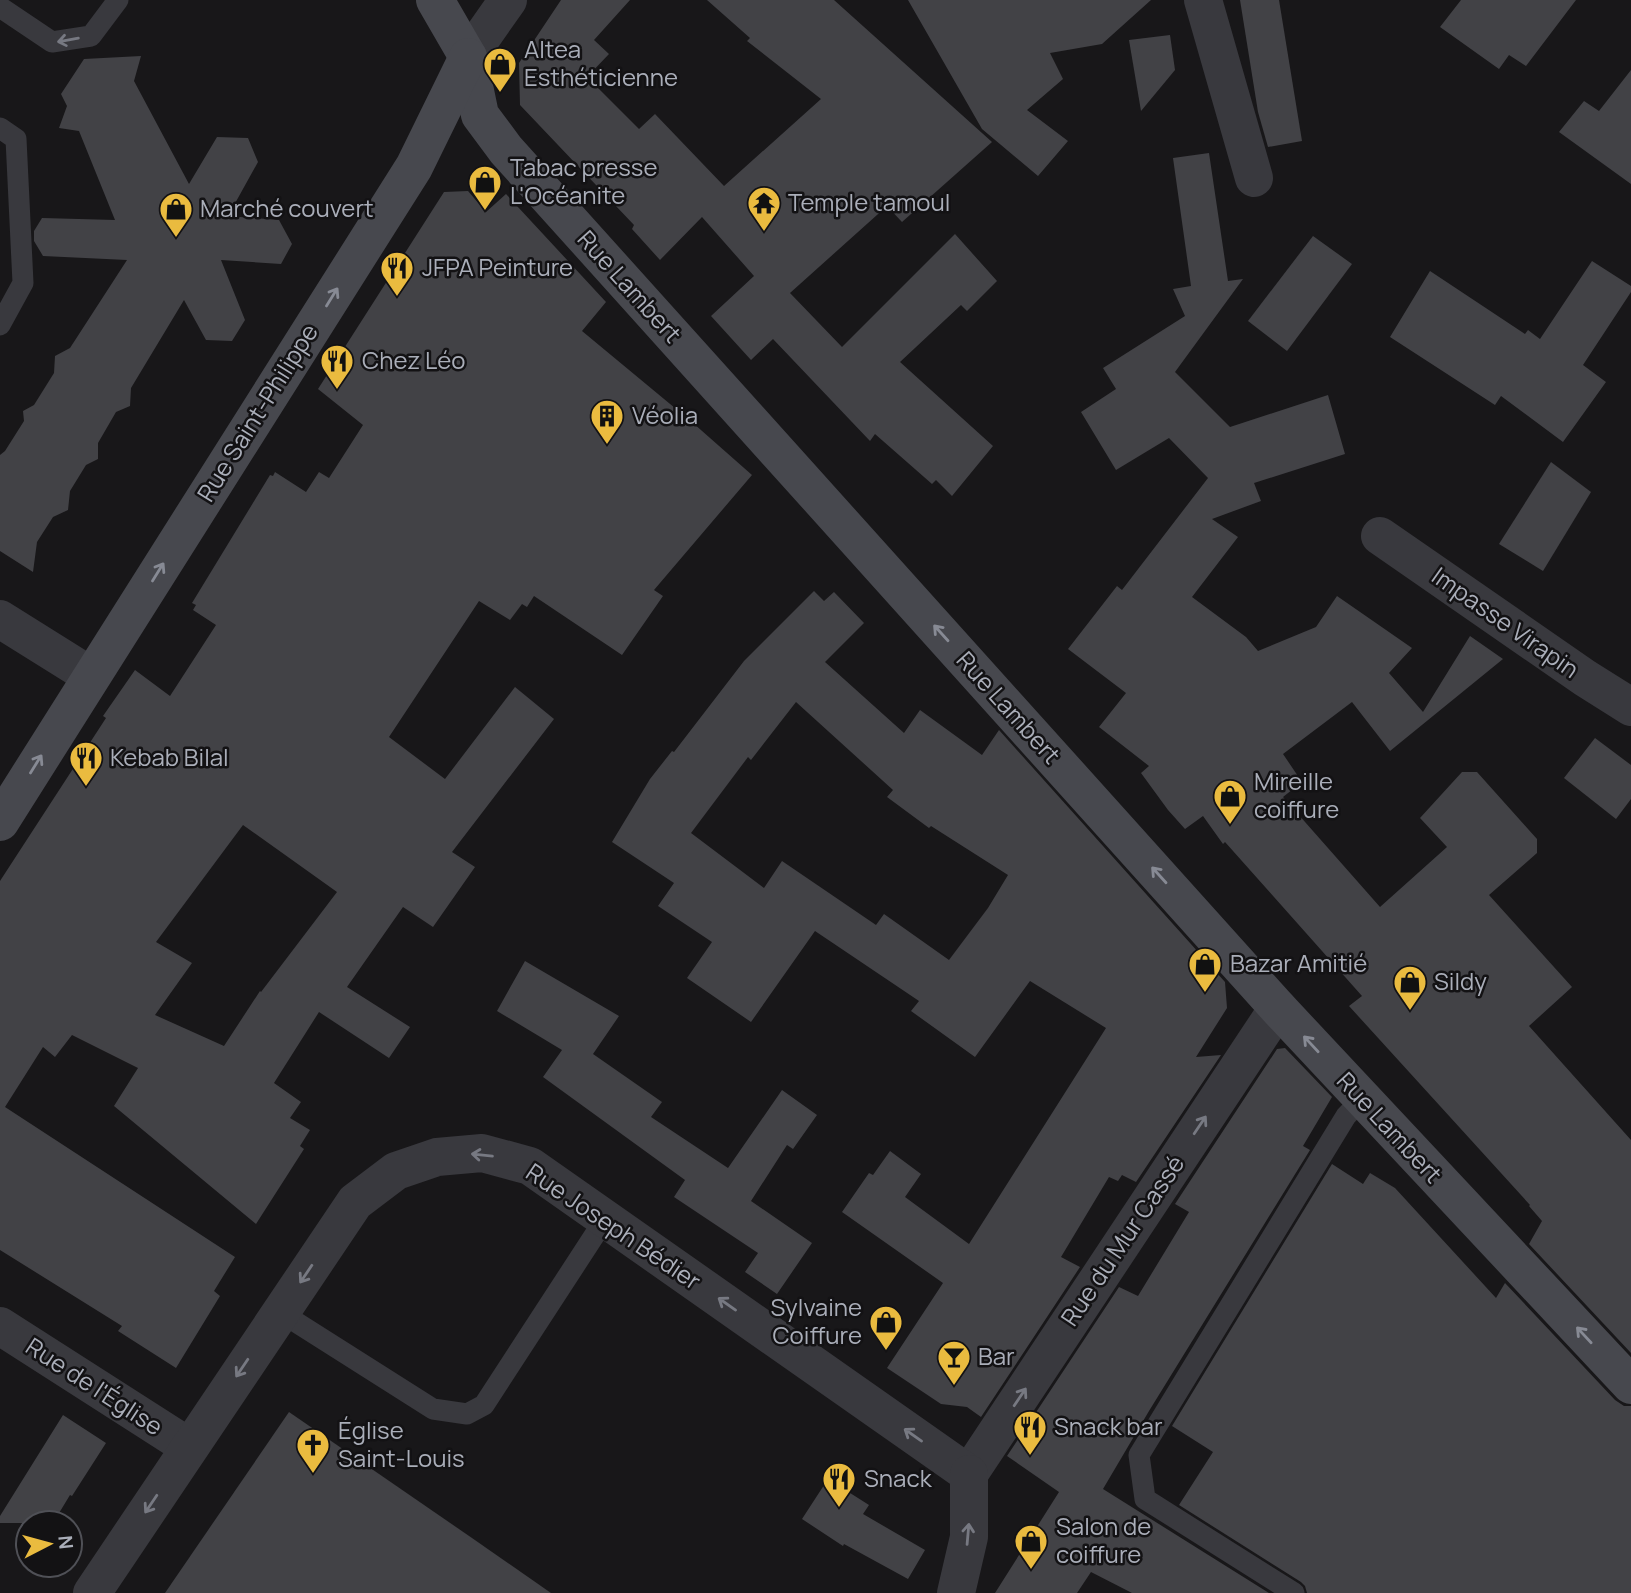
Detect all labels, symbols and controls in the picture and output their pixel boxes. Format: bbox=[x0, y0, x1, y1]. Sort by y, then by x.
place label: Altea Esthéticienne bbox=[524, 32, 678, 93]
one-way arrow bbox=[57, 34, 80, 47]
shop icon: Altea Esthéticienne bbox=[481, 45, 519, 94]
place label: Tabac presse L'Océanite bbox=[510, 150, 657, 211]
shop icon: Tabac presse L'Océanite bbox=[466, 163, 504, 212]
temple icon: Temple tamoul bbox=[745, 184, 783, 233]
place label: Temple tamoul bbox=[788, 185, 950, 218]
shop icon: Marché couvert bbox=[157, 190, 195, 239]
place label: Marché couvert bbox=[200, 191, 374, 224]
street label: Rue Lambert bbox=[571, 223, 689, 349]
restaurant icon: JFPA Peinture bbox=[378, 249, 416, 298]
place label: JFPA Peinture bbox=[422, 250, 573, 283]
one-way arrow bbox=[325, 287, 339, 307]
street label: Rue Saint-Philippe bbox=[189, 317, 325, 507]
restaurant icon: Chez Léo bbox=[318, 342, 356, 391]
place label: Chez Léo bbox=[362, 343, 465, 376]
building icon: Véolia bbox=[588, 397, 626, 446]
place label: Véolia bbox=[632, 398, 698, 431]
street label: Impasse Virapin bbox=[1426, 559, 1586, 685]
one-way arrow bbox=[151, 562, 165, 582]
one-way arrow bbox=[933, 624, 949, 642]
street label: Rue Lambert bbox=[950, 644, 1068, 770]
restaurant icon: Kebab Bilal bbox=[67, 739, 105, 788]
place label: Kebab Bilal bbox=[110, 740, 229, 773]
one-way arrow bbox=[29, 755, 44, 774]
place label: Mireille coiffure bbox=[1254, 764, 1339, 825]
shop icon: Mireille coiffure bbox=[1211, 777, 1249, 826]
one-way arrow bbox=[1151, 867, 1167, 885]
shop icon: Bazar Amitié bbox=[1186, 945, 1224, 994]
place label: Bazar Amitié bbox=[1230, 946, 1367, 979]
shop icon: Sildy bbox=[1391, 963, 1429, 1012]
place label: Sildy bbox=[1434, 964, 1487, 997]
one-way arrow bbox=[1303, 1035, 1319, 1053]
street label: Rue Lambert bbox=[1330, 1064, 1450, 1190]
one-way arrow bbox=[1193, 1116, 1207, 1136]
one-way arrow bbox=[471, 1148, 494, 1161]
street label: Rue du Mur Cassé bbox=[1052, 1148, 1191, 1332]
street label: Rue Joseph Bédier bbox=[520, 1155, 708, 1297]
one-way arrow bbox=[299, 1264, 313, 1283]
place label: Sylvaine Coiffure bbox=[771, 1290, 862, 1351]
one-way arrow bbox=[718, 1297, 737, 1311]
shop icon: Sylvaine Coiffure bbox=[867, 1303, 905, 1352]
one-way arrow bbox=[1576, 1327, 1593, 1344]
street label: Rue de l'Église bbox=[20, 1329, 170, 1442]
bar icon: Bar bbox=[935, 1338, 973, 1387]
place label: Bar bbox=[978, 1339, 1015, 1372]
one-way arrow bbox=[235, 1358, 249, 1378]
one-way arrow bbox=[1013, 1387, 1027, 1407]
restaurant icon: Snack bar bbox=[1011, 1408, 1049, 1457]
place label: Snack bar bbox=[1054, 1409, 1163, 1442]
place label: Église Saint-Louis bbox=[338, 1413, 465, 1474]
church icon: Église Saint-Louis bbox=[294, 1426, 332, 1475]
one-way arrow bbox=[904, 1428, 923, 1442]
restaurant icon: Snack bbox=[820, 1460, 858, 1509]
place label: Snack bbox=[864, 1461, 933, 1494]
one-way arrow bbox=[144, 1494, 158, 1513]
north arrow bbox=[14, 1509, 84, 1579]
place label: Salon de coiffure bbox=[1056, 1509, 1151, 1570]
shop icon: Salon de coiffure bbox=[1012, 1522, 1050, 1571]
one-way arrow bbox=[962, 1523, 975, 1546]
text: N bbox=[52, 1534, 80, 1550]

